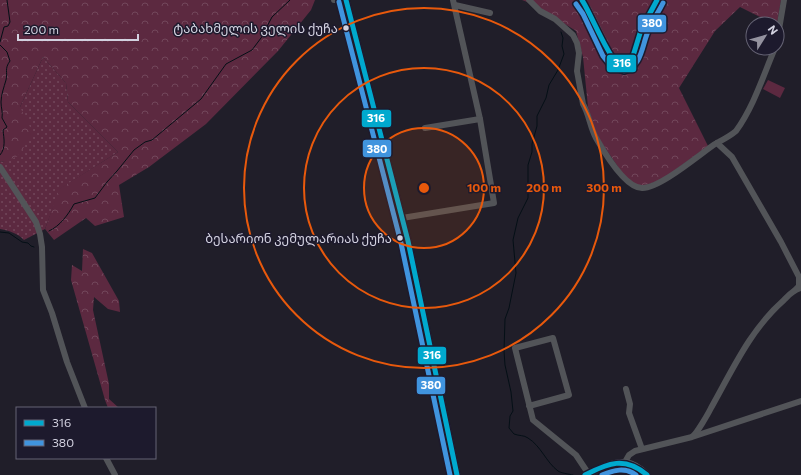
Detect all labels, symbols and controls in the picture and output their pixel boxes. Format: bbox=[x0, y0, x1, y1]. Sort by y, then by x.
line badge: 380 bbox=[637, 14, 667, 33]
scale bar bbox=[18, 16, 138, 42]
text: 380 bbox=[642, 16, 662, 29]
north arrow bbox=[745, 16, 785, 56]
place label: ტაბახმელის ველის ქუჩა bbox=[173, 20, 338, 37]
text: 200 m bbox=[24, 22, 59, 36]
text: N bbox=[766, 22, 781, 37]
marker: ტაბახმელის ველის ქუჩა bbox=[341, 23, 351, 33]
line badge: 316 bbox=[606, 54, 637, 73]
text: 316 bbox=[613, 56, 631, 69]
line badge: 316 bbox=[361, 109, 392, 128]
text: 316 bbox=[367, 111, 385, 124]
line badge: 380 bbox=[362, 139, 392, 158]
text: 380 bbox=[367, 142, 387, 155]
text: 100 m bbox=[467, 180, 501, 194]
text: 200 m bbox=[526, 180, 562, 194]
text: 300 m bbox=[586, 180, 622, 194]
centre of rings bbox=[417, 181, 431, 195]
place label: ბესარიონ კემულარიას ქუჩა bbox=[205, 230, 392, 247]
marker: ბესარიონ კემულარიას ქუჩა bbox=[395, 233, 405, 243]
line badge: 316 bbox=[417, 346, 447, 365]
text: 316 bbox=[423, 348, 441, 361]
line badge: 380 bbox=[416, 376, 446, 395]
text: 380 bbox=[421, 378, 441, 391]
legend bbox=[16, 407, 156, 459]
text: 316 bbox=[52, 415, 71, 429]
text: 380 bbox=[52, 435, 74, 449]

